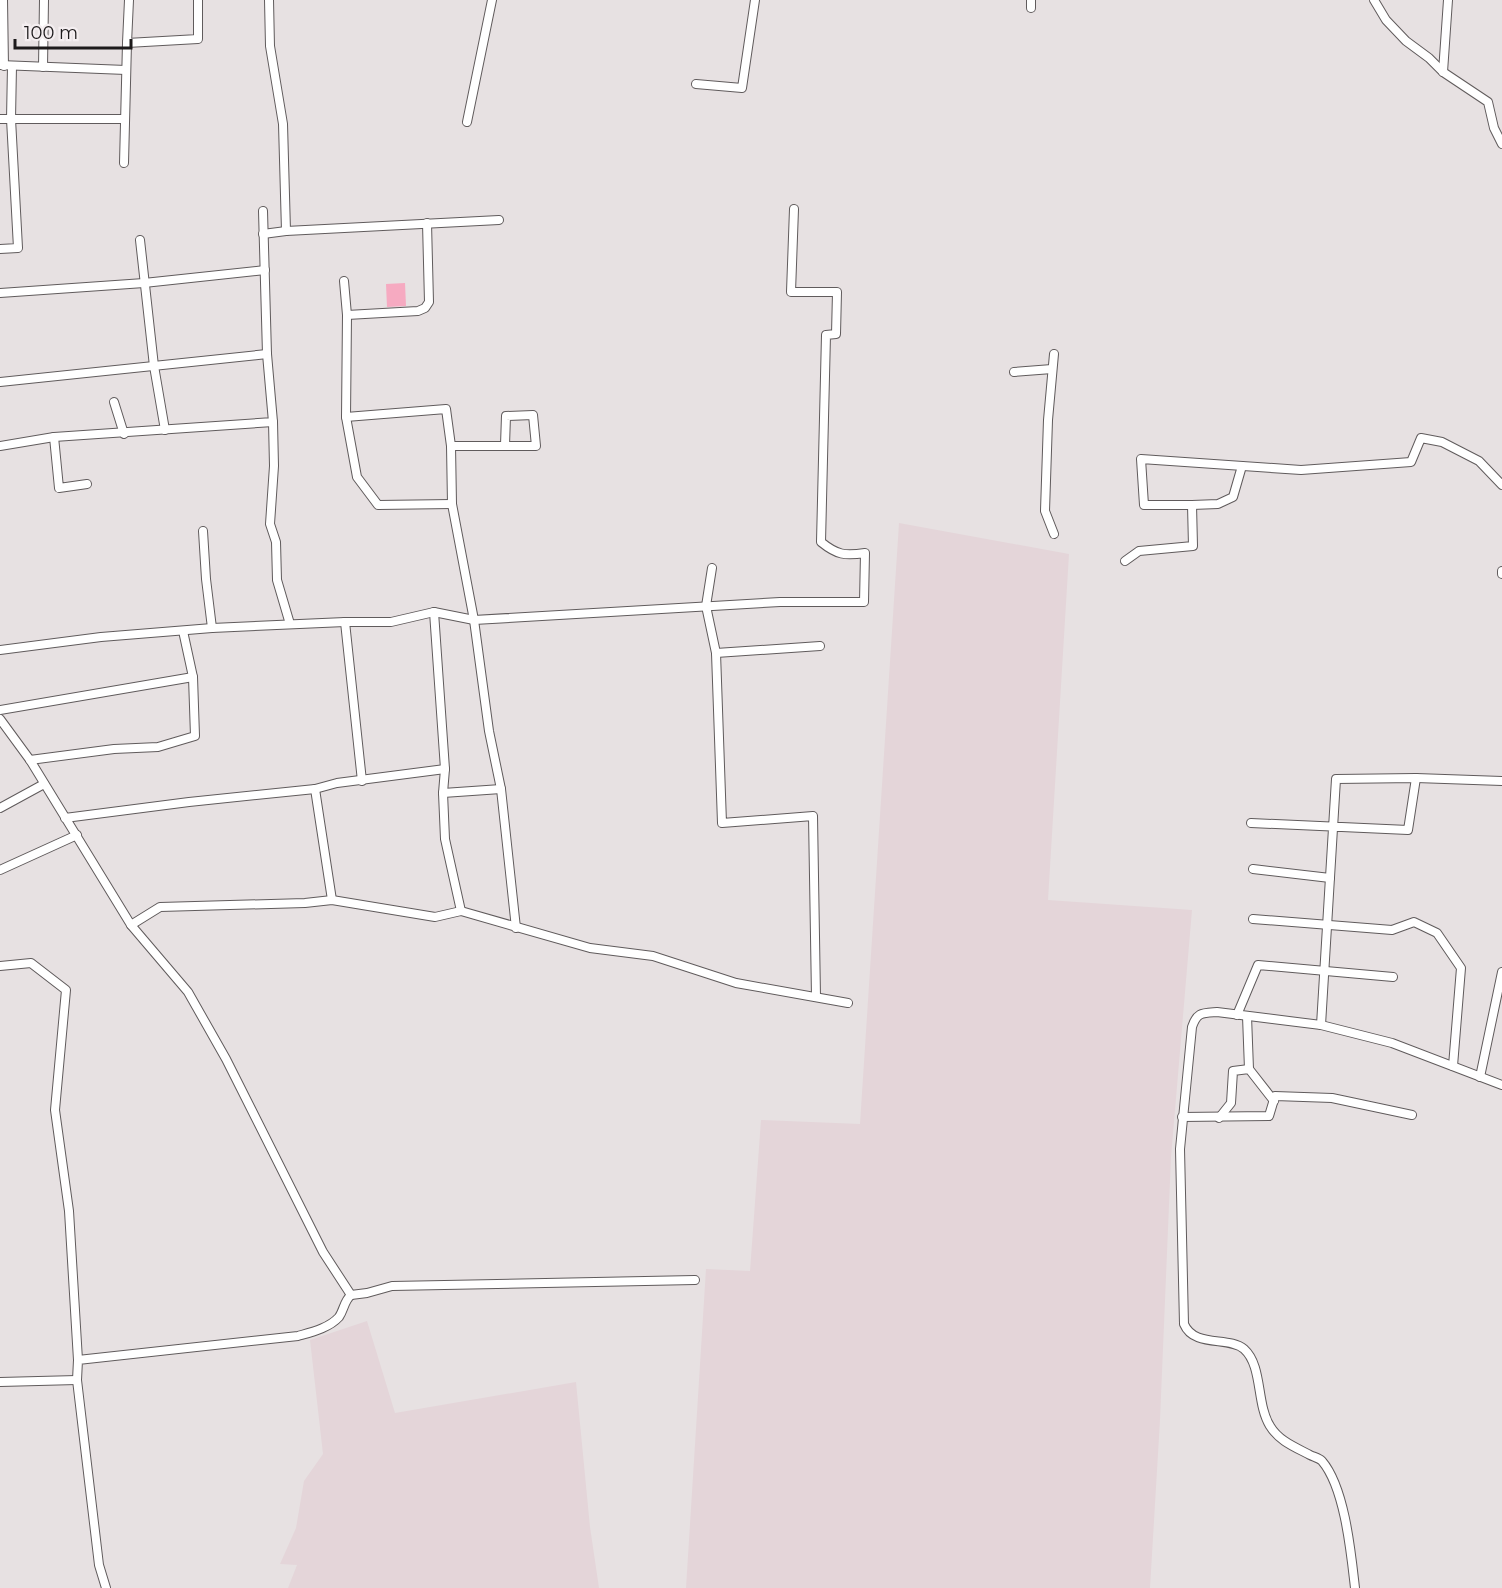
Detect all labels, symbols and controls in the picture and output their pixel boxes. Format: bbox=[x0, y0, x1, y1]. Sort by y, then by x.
scale bar bbox=[15, 12, 130, 50]
text: 100 m bbox=[24, 22, 78, 44]

